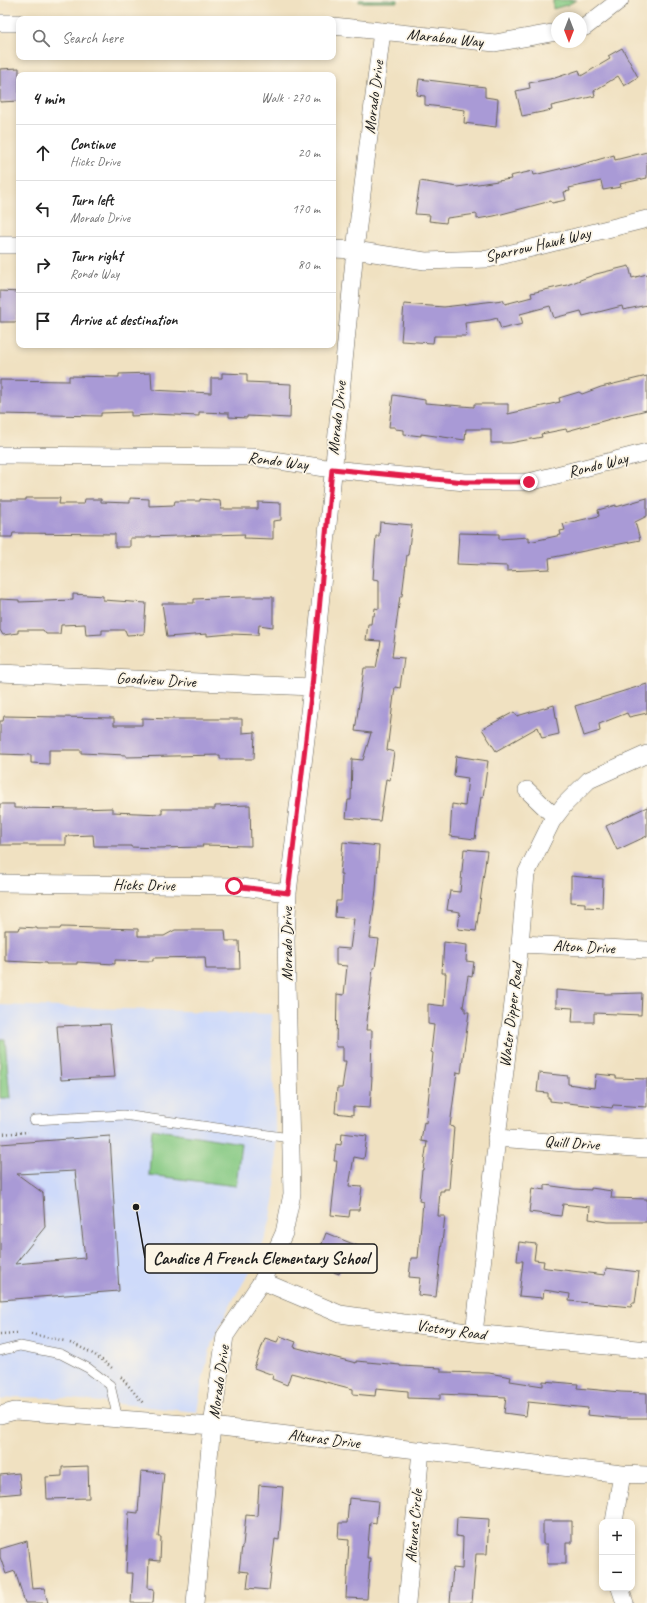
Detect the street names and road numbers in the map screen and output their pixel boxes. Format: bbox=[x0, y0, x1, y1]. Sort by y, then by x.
street label: Marabou Way bbox=[406, 24, 486, 52]
street label: Morado Drive bbox=[360, 57, 389, 135]
street label: Sparrow Hawk Way bbox=[483, 223, 594, 267]
street label: Morado Drive bbox=[323, 378, 351, 456]
street label: Rondo Way bbox=[247, 447, 311, 475]
street label: Rondo Way bbox=[566, 448, 631, 482]
street label: Goodview Drive bbox=[116, 668, 198, 692]
street label: Hicks Drive bbox=[113, 874, 177, 896]
street label: Morado Drive bbox=[277, 905, 297, 981]
street label: Alton Drive bbox=[553, 935, 617, 959]
street label: Water Dipper Road bbox=[495, 959, 528, 1068]
street label: Quill Drive bbox=[544, 1131, 602, 1155]
street label: Victory Road bbox=[415, 1315, 490, 1345]
street label: Morado Drive bbox=[204, 1342, 234, 1420]
street label: Alturas Drive bbox=[287, 1425, 363, 1454]
street label: Alturas Circle bbox=[401, 1487, 427, 1564]

